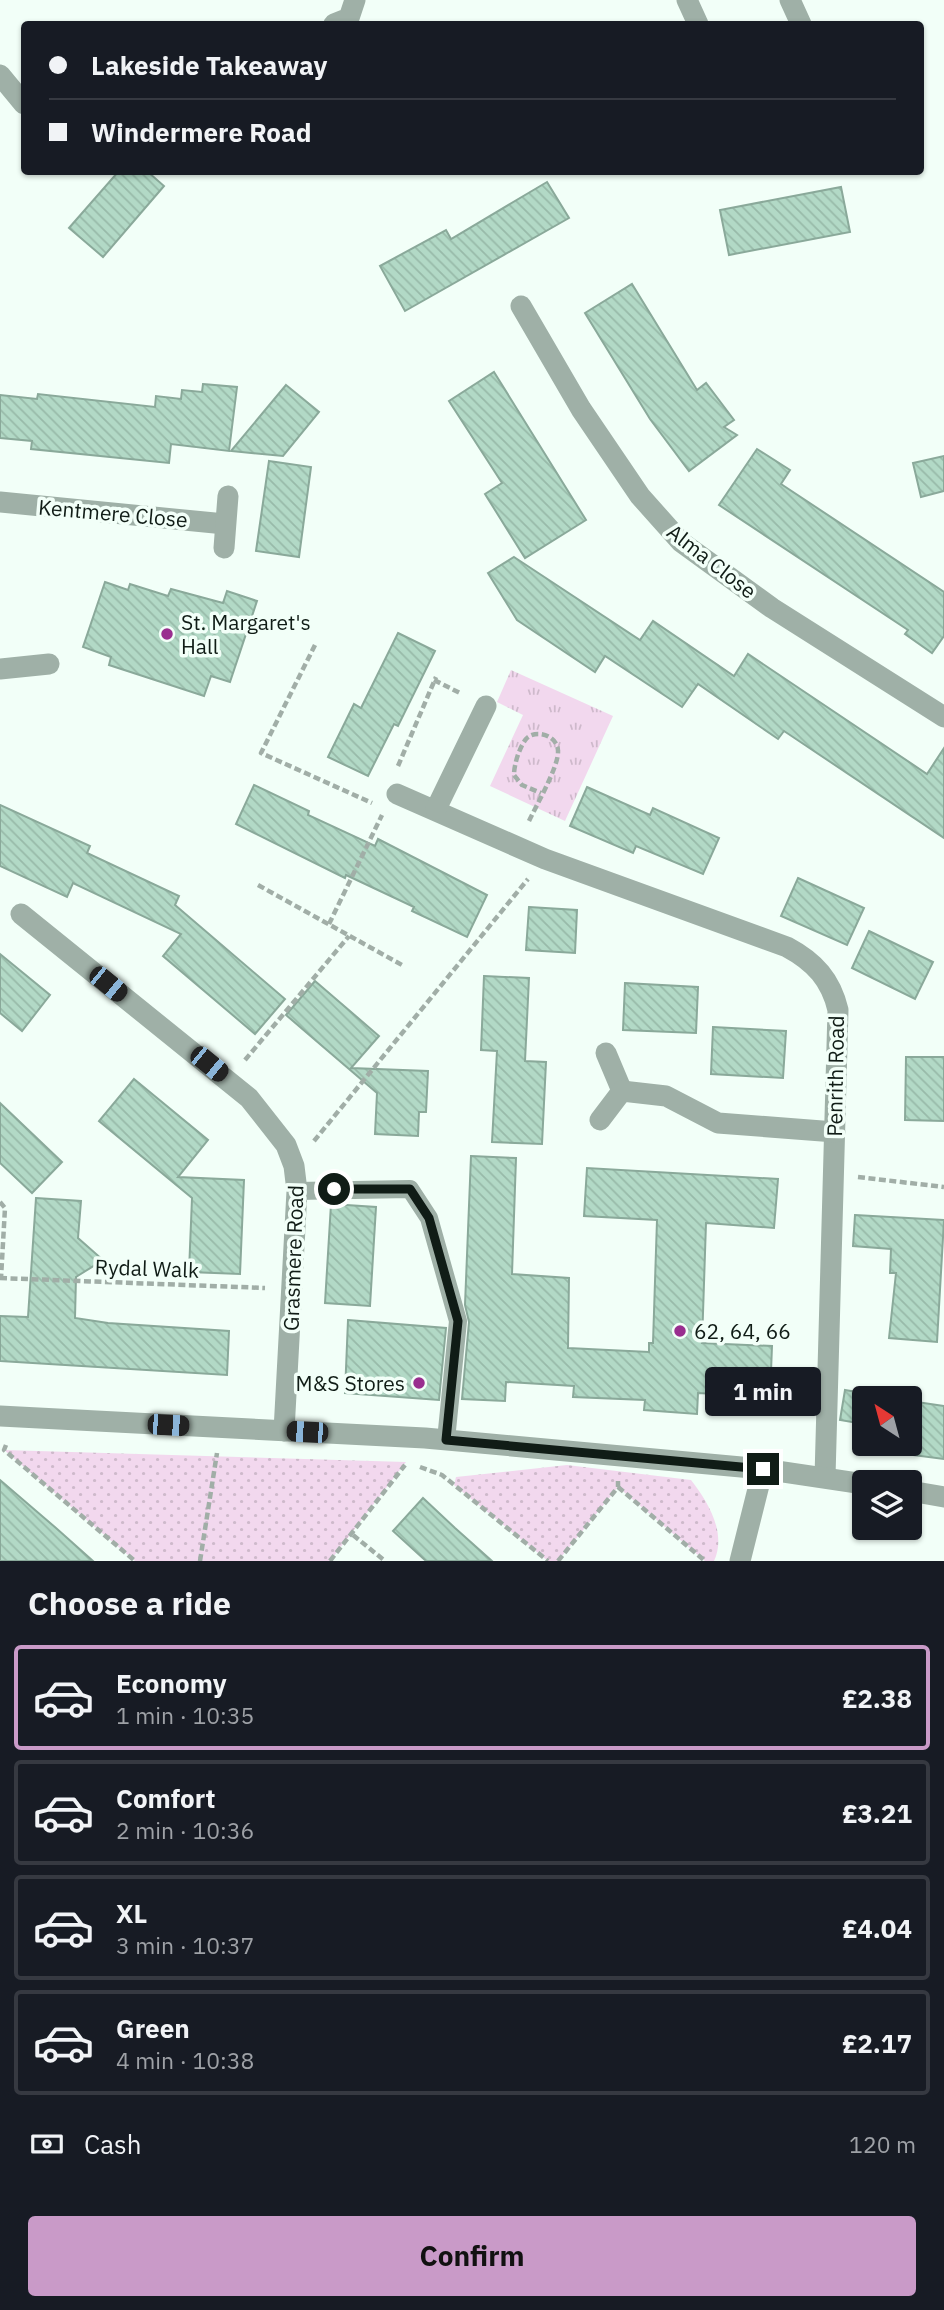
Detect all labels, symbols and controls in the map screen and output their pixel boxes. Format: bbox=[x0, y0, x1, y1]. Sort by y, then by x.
text: Lakeside Takeaway bbox=[91, 48, 327, 82]
text: Windermere Road bbox=[91, 115, 312, 149]
street label: Kentmere Close bbox=[37, 493, 189, 533]
street label: Alma Close bbox=[662, 517, 762, 605]
place label: St. Margaret's Hall bbox=[181, 608, 311, 660]
marker: St. Margaret's Hall bbox=[159, 626, 175, 642]
car bbox=[86, 963, 131, 1005]
street label: Penrith Road bbox=[820, 1015, 850, 1137]
car bbox=[187, 1043, 232, 1085]
route start bbox=[318, 1173, 350, 1205]
street label: Grasmere Road bbox=[276, 1185, 310, 1331]
street label: Rydal Walk bbox=[94, 1252, 200, 1284]
place label: 62, 64, 66 bbox=[694, 1317, 791, 1345]
marker: 62, 64, 66 bbox=[672, 1323, 688, 1339]
callout: 1 min bbox=[705, 1368, 821, 1416]
place label: M&S Stores bbox=[296, 1369, 405, 1397]
marker: M&S Stores bbox=[411, 1375, 427, 1391]
text: 1 min bbox=[733, 1376, 793, 1406]
north arrow bbox=[852, 1386, 922, 1456]
map controls bbox=[852, 1386, 922, 1540]
car bbox=[147, 1413, 190, 1437]
car bbox=[286, 1420, 329, 1444]
route end bbox=[747, 1453, 779, 1485]
button: layers bbox=[852, 1470, 922, 1540]
text: Choose a ride bbox=[28, 1582, 231, 1624]
icon: car bbox=[32, 1666, 95, 1729]
text: Economy bbox=[116, 1666, 227, 1700]
text: £2.38 bbox=[842, 1681, 912, 1715]
text: 1 min · 10:35 bbox=[116, 1700, 254, 1730]
icon: car bbox=[32, 1781, 95, 1844]
text: Comfort bbox=[116, 1781, 215, 1815]
text: £3.21 bbox=[842, 1796, 912, 1830]
text: 2 min · 10:36 bbox=[116, 1815, 254, 1845]
icon: car bbox=[32, 1896, 95, 1959]
text: XL bbox=[116, 1896, 147, 1930]
text: £4.04 bbox=[842, 1911, 912, 1945]
text: 3 min · 10:37 bbox=[116, 1930, 254, 1960]
icon: car bbox=[32, 2011, 95, 2074]
text: Green bbox=[116, 2011, 190, 2045]
text: £2.17 bbox=[842, 2026, 912, 2060]
text: 4 min · 10:38 bbox=[116, 2045, 254, 2075]
icon: cash bbox=[28, 2125, 66, 2163]
text: Cash bbox=[84, 2127, 141, 2161]
text: 120 m bbox=[849, 2129, 916, 2159]
button: Confirm bbox=[28, 2216, 916, 2296]

